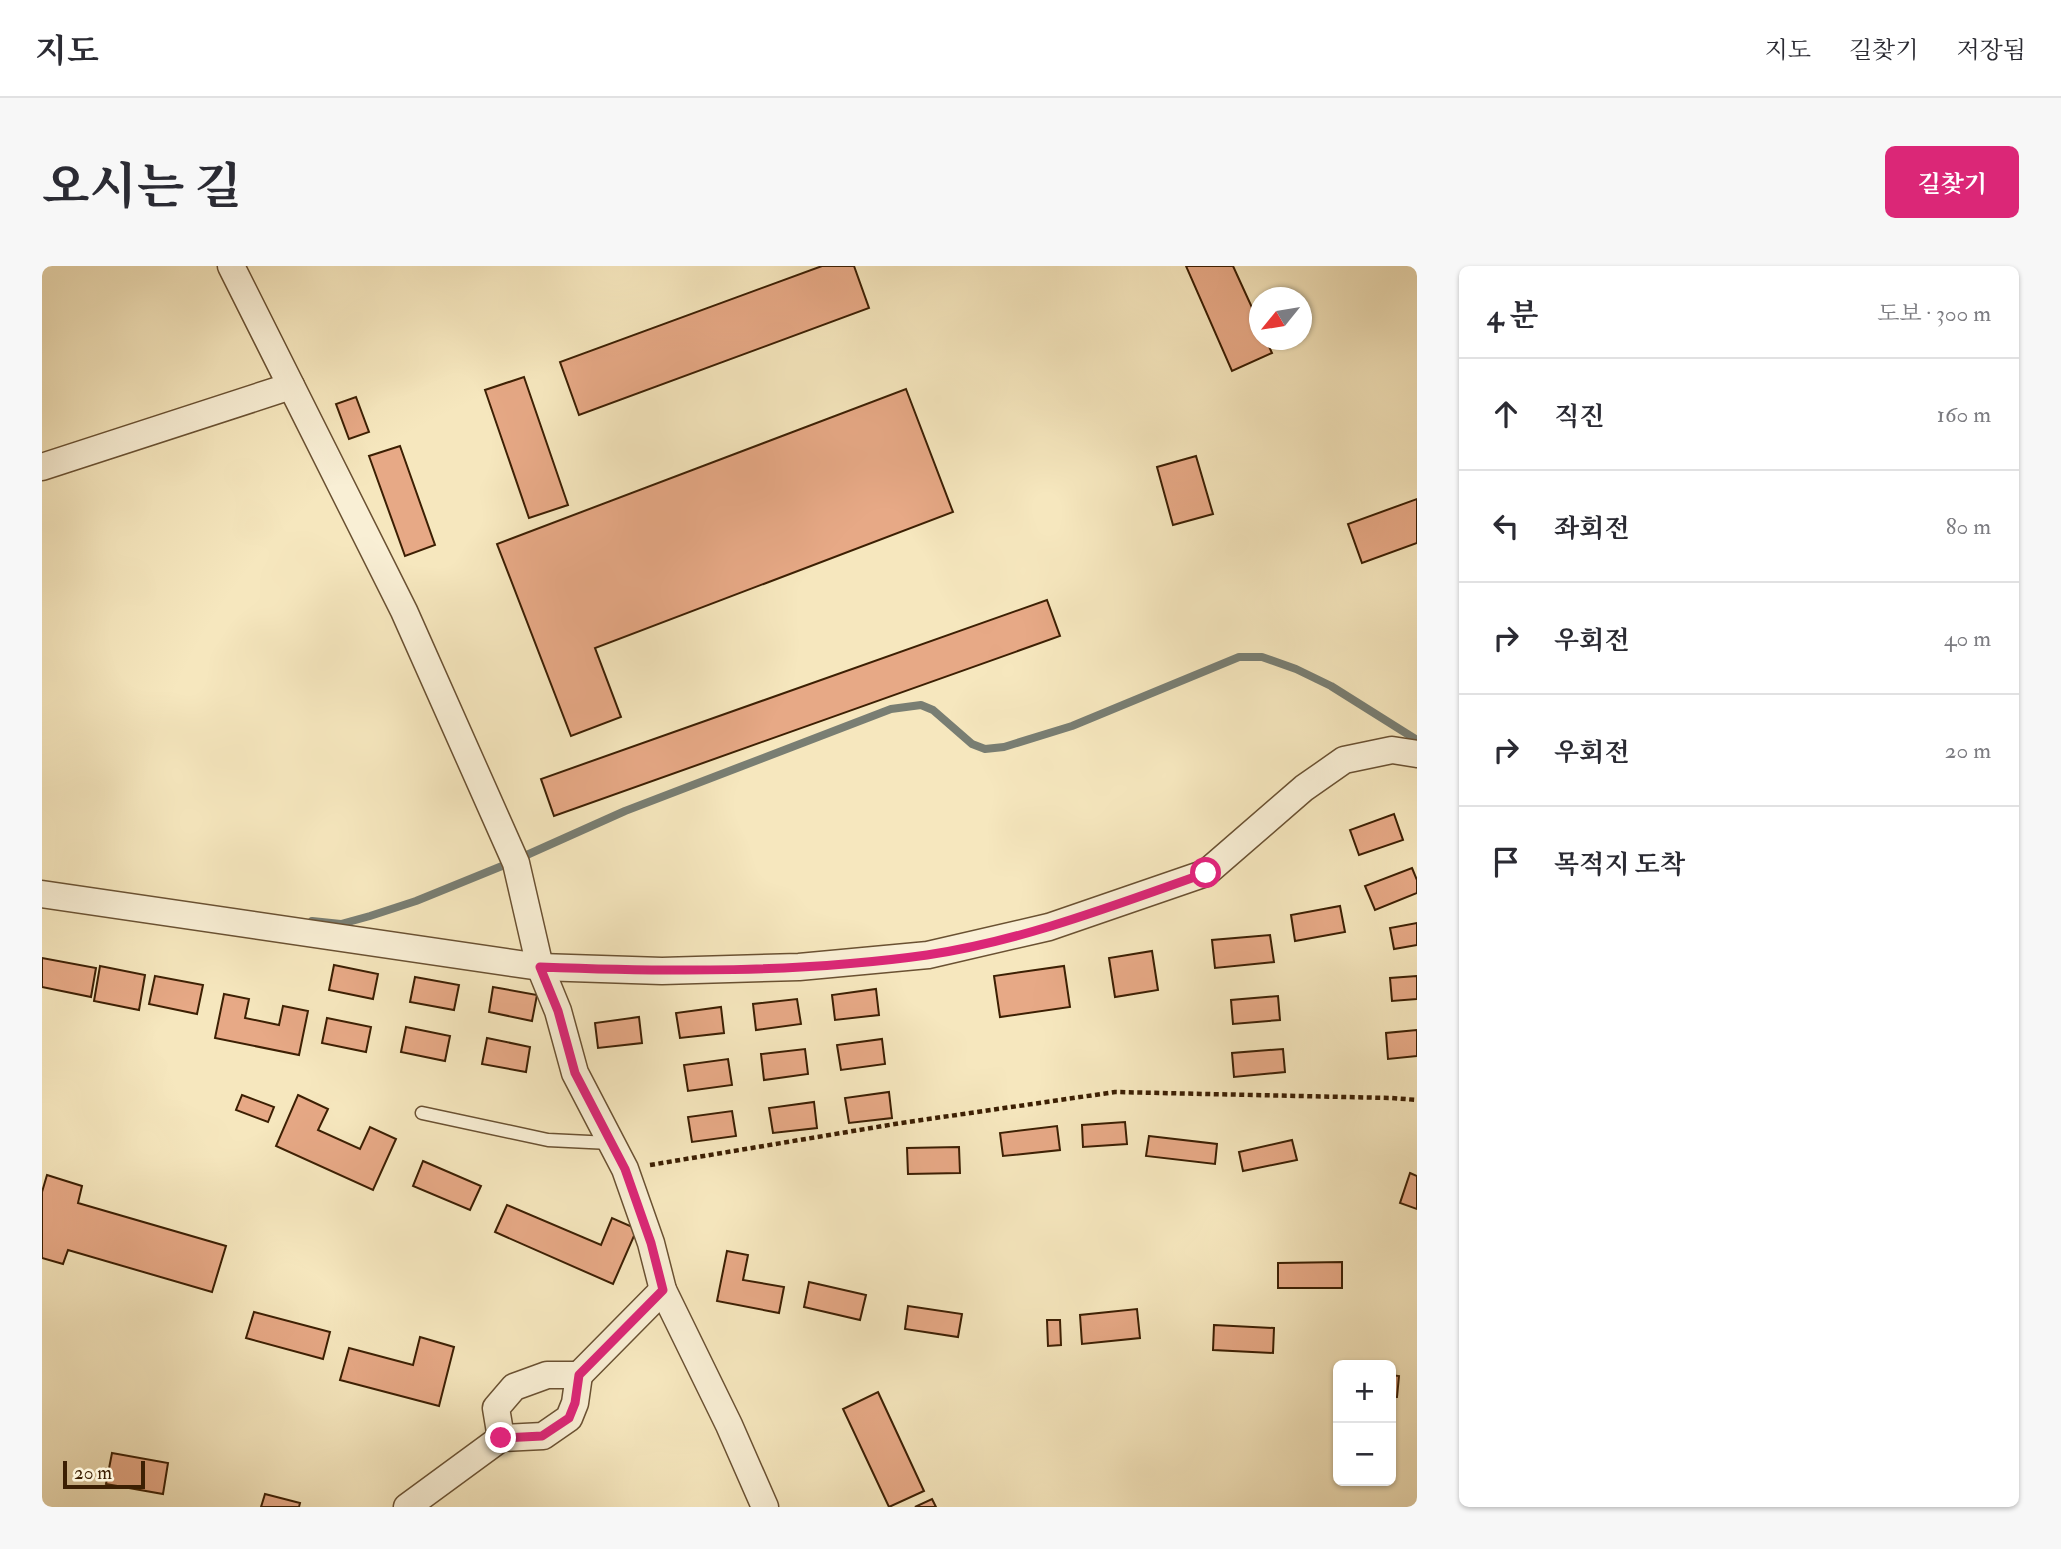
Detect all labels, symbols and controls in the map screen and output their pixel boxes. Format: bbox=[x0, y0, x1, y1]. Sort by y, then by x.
text: 지도 bbox=[35, 31, 99, 72]
text: 지도 bbox=[1765, 35, 1811, 66]
text: 길찾기 bbox=[1849, 35, 1918, 66]
text: 저장됨 bbox=[1956, 35, 2026, 66]
button: 길찾기 bbox=[1885, 146, 2019, 218]
text: 오시는 길 bbox=[42, 157, 242, 218]
north arrow bbox=[1249, 287, 1312, 350]
text: 4 분 bbox=[1487, 297, 1538, 334]
text: 도보 · 300 m bbox=[1877, 299, 1991, 328]
icon: ahead bbox=[1487, 395, 1525, 433]
text: 160 m bbox=[1937, 400, 1991, 429]
text: 직진 bbox=[1554, 401, 1604, 433]
icon: left bbox=[1487, 507, 1525, 545]
text: 80 m bbox=[1946, 512, 1991, 541]
text: 좌회전 bbox=[1554, 513, 1629, 545]
icon: right bbox=[1487, 619, 1525, 657]
text: 40 m bbox=[1944, 624, 1991, 653]
text: 우회전 bbox=[1554, 625, 1629, 657]
icon: right bbox=[1487, 731, 1525, 769]
text: 20 m bbox=[1945, 736, 1991, 765]
text: 우회전 bbox=[1554, 737, 1629, 769]
icon: arrive bbox=[1487, 843, 1525, 881]
text: 목적지 도착 bbox=[1554, 849, 1685, 881]
route start bbox=[1190, 857, 1221, 888]
map controls bbox=[1333, 1360, 1396, 1486]
button: + bbox=[1333, 1360, 1396, 1423]
route end bbox=[485, 1422, 516, 1453]
button: − bbox=[1333, 1423, 1396, 1486]
scale bar bbox=[63, 1458, 145, 1490]
text: 20 m bbox=[74, 1461, 112, 1485]

